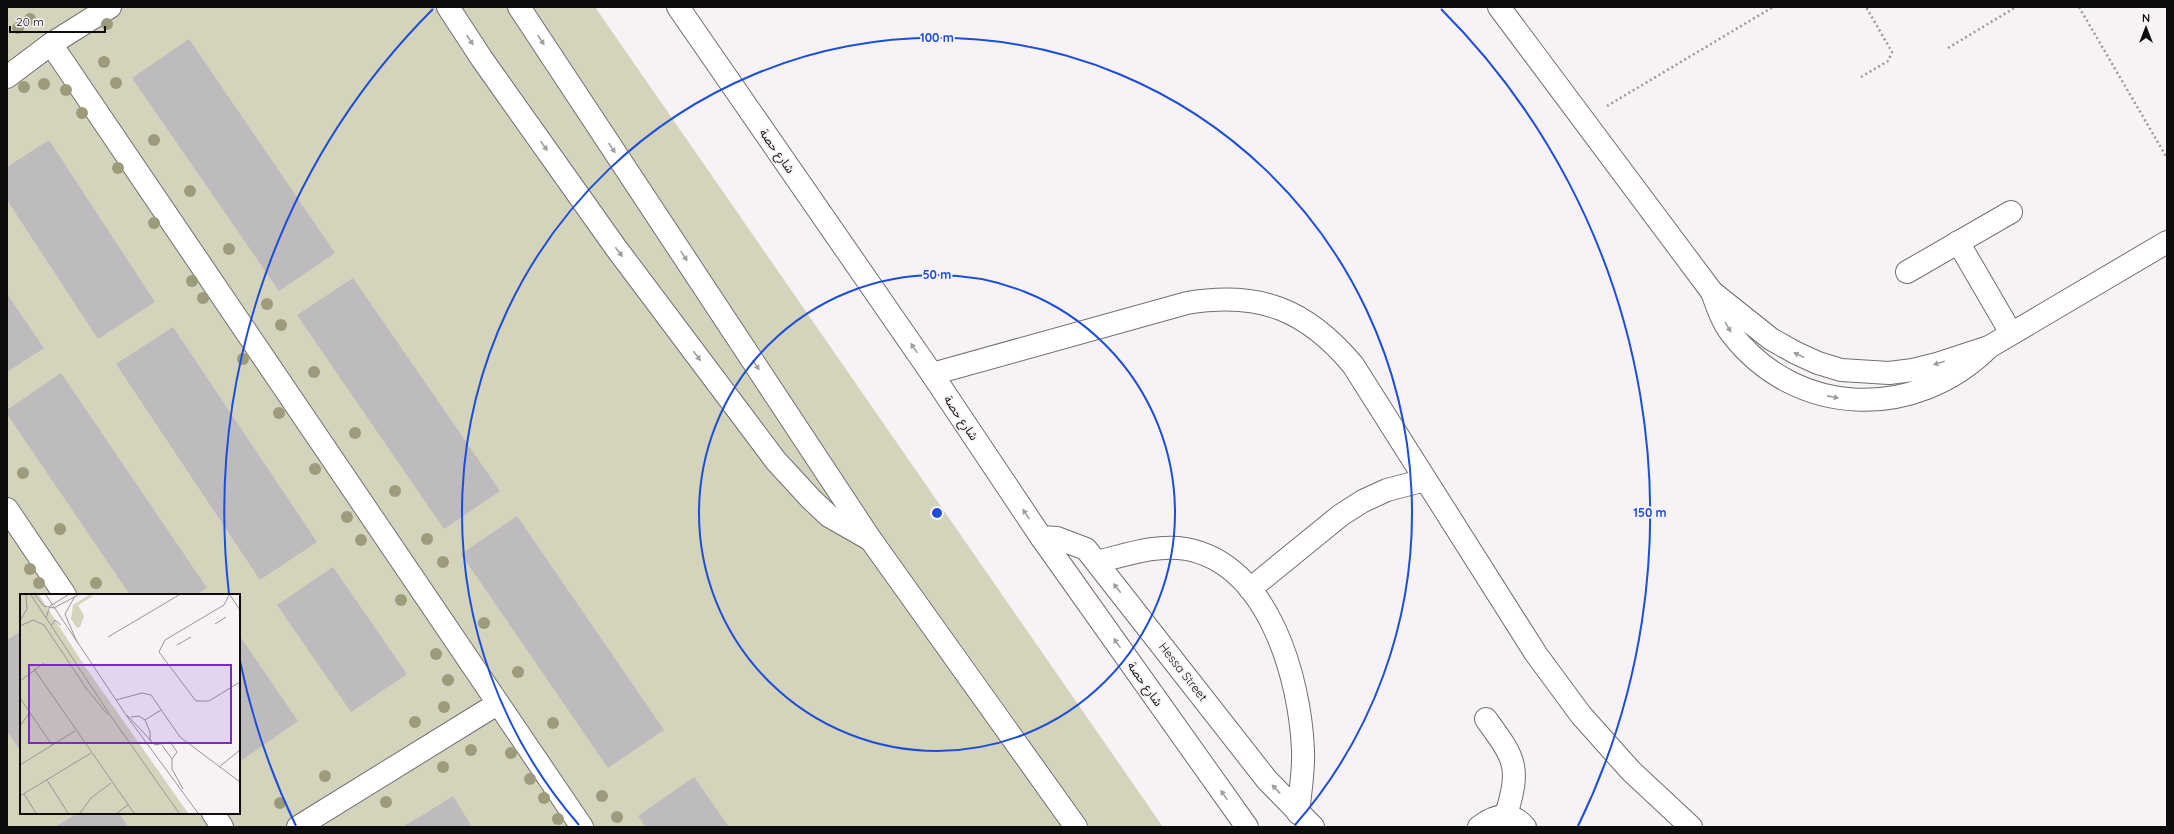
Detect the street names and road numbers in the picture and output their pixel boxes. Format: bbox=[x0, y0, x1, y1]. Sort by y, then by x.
street label: شارع حصة bbox=[755, 126, 798, 177]
street label: شارع حصة bbox=[939, 392, 982, 444]
street label: Hessa Street bbox=[1156, 639, 1211, 704]
street label: شارع حصة bbox=[1123, 659, 1166, 710]

